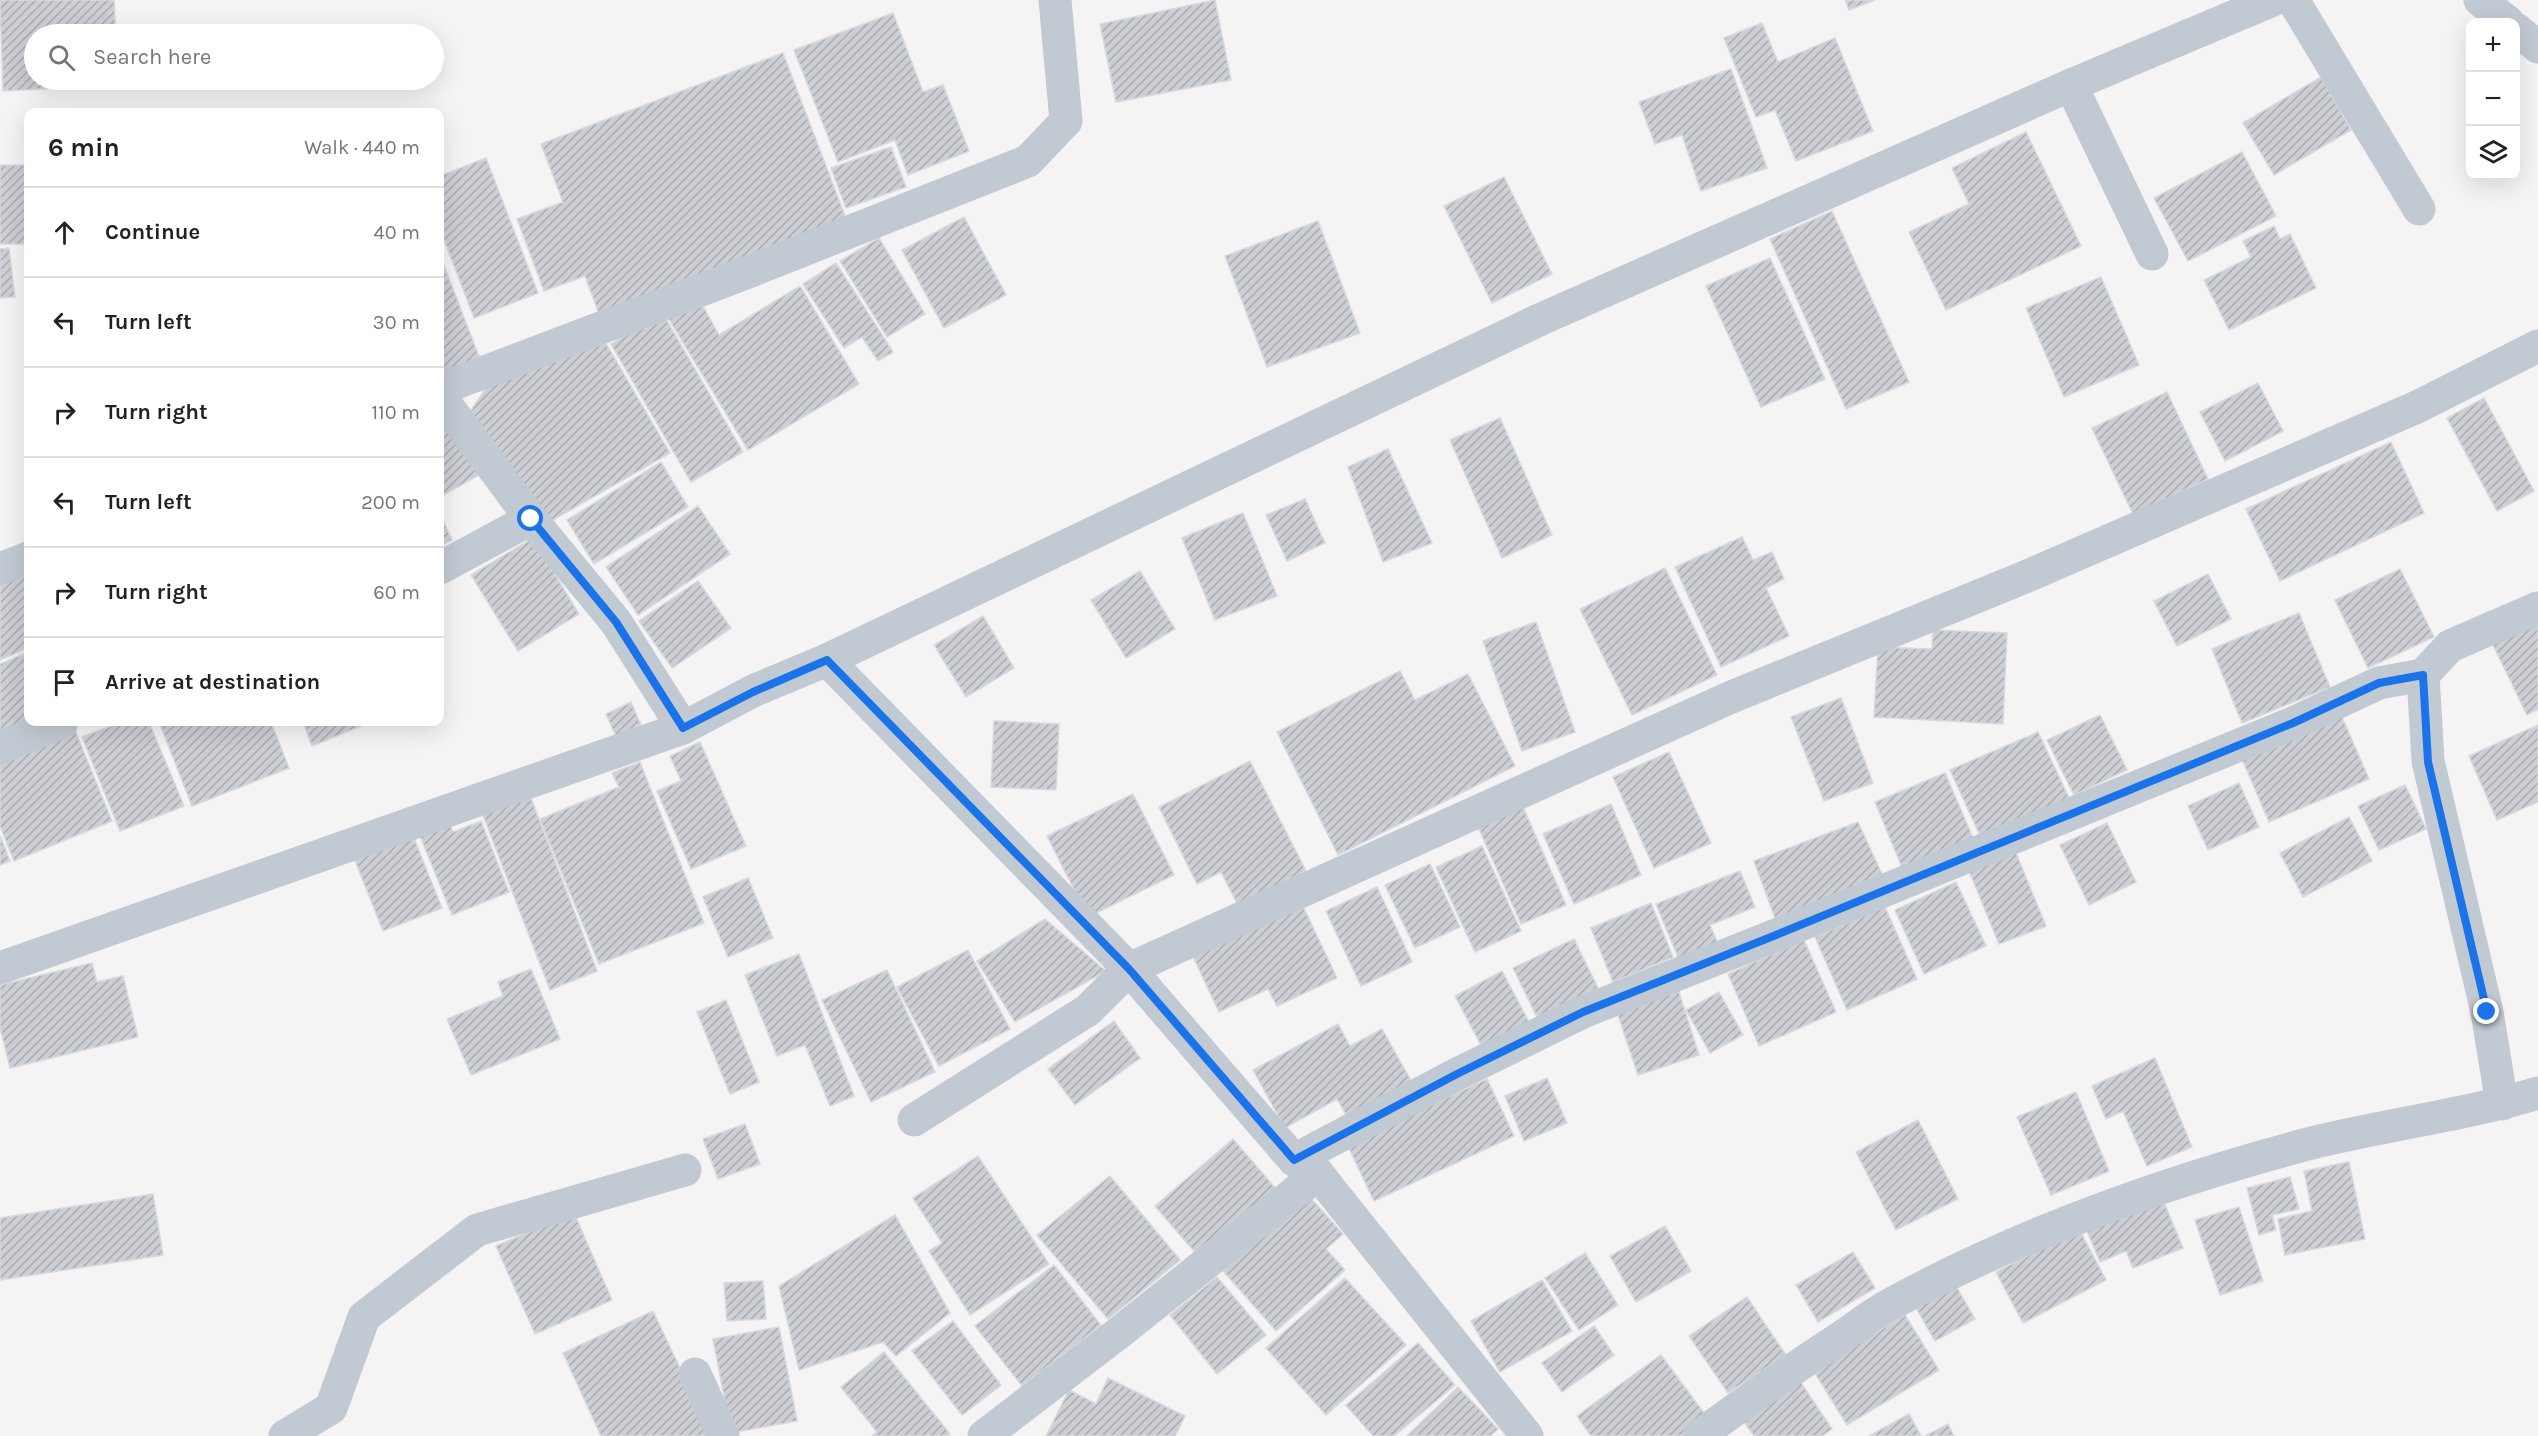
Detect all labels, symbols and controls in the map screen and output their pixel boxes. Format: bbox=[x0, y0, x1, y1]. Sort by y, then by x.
map controls bbox=[2466, 18, 2520, 180]
button: + bbox=[2466, 18, 2520, 72]
search box bbox=[24, 24, 444, 90]
icon: search bbox=[45, 41, 78, 74]
text: Search here bbox=[93, 44, 211, 70]
button: − bbox=[2466, 72, 2520, 126]
button: layers bbox=[2466, 126, 2520, 180]
text: 6 min bbox=[48, 132, 120, 163]
text: Walk · 440 m bbox=[304, 136, 420, 159]
icon: ahead bbox=[48, 216, 81, 249]
text: Continue bbox=[105, 219, 200, 245]
text: 40 m bbox=[374, 221, 420, 244]
icon: left bbox=[48, 306, 81, 339]
text: Turn left bbox=[105, 309, 192, 335]
text: 30 m bbox=[373, 311, 420, 334]
icon: right bbox=[48, 396, 81, 429]
text: Turn right bbox=[105, 399, 208, 425]
text: 110 m bbox=[371, 401, 420, 424]
icon: left bbox=[48, 486, 81, 519]
text: Turn left bbox=[105, 489, 192, 515]
text: 200 m bbox=[361, 491, 420, 514]
route start bbox=[517, 505, 543, 531]
icon: right bbox=[48, 576, 81, 609]
text: Turn right bbox=[105, 579, 208, 605]
text: 60 m bbox=[373, 581, 420, 604]
icon: arrive bbox=[48, 666, 81, 699]
text: Arrive at destination bbox=[105, 669, 320, 695]
route end bbox=[2473, 998, 2499, 1024]

